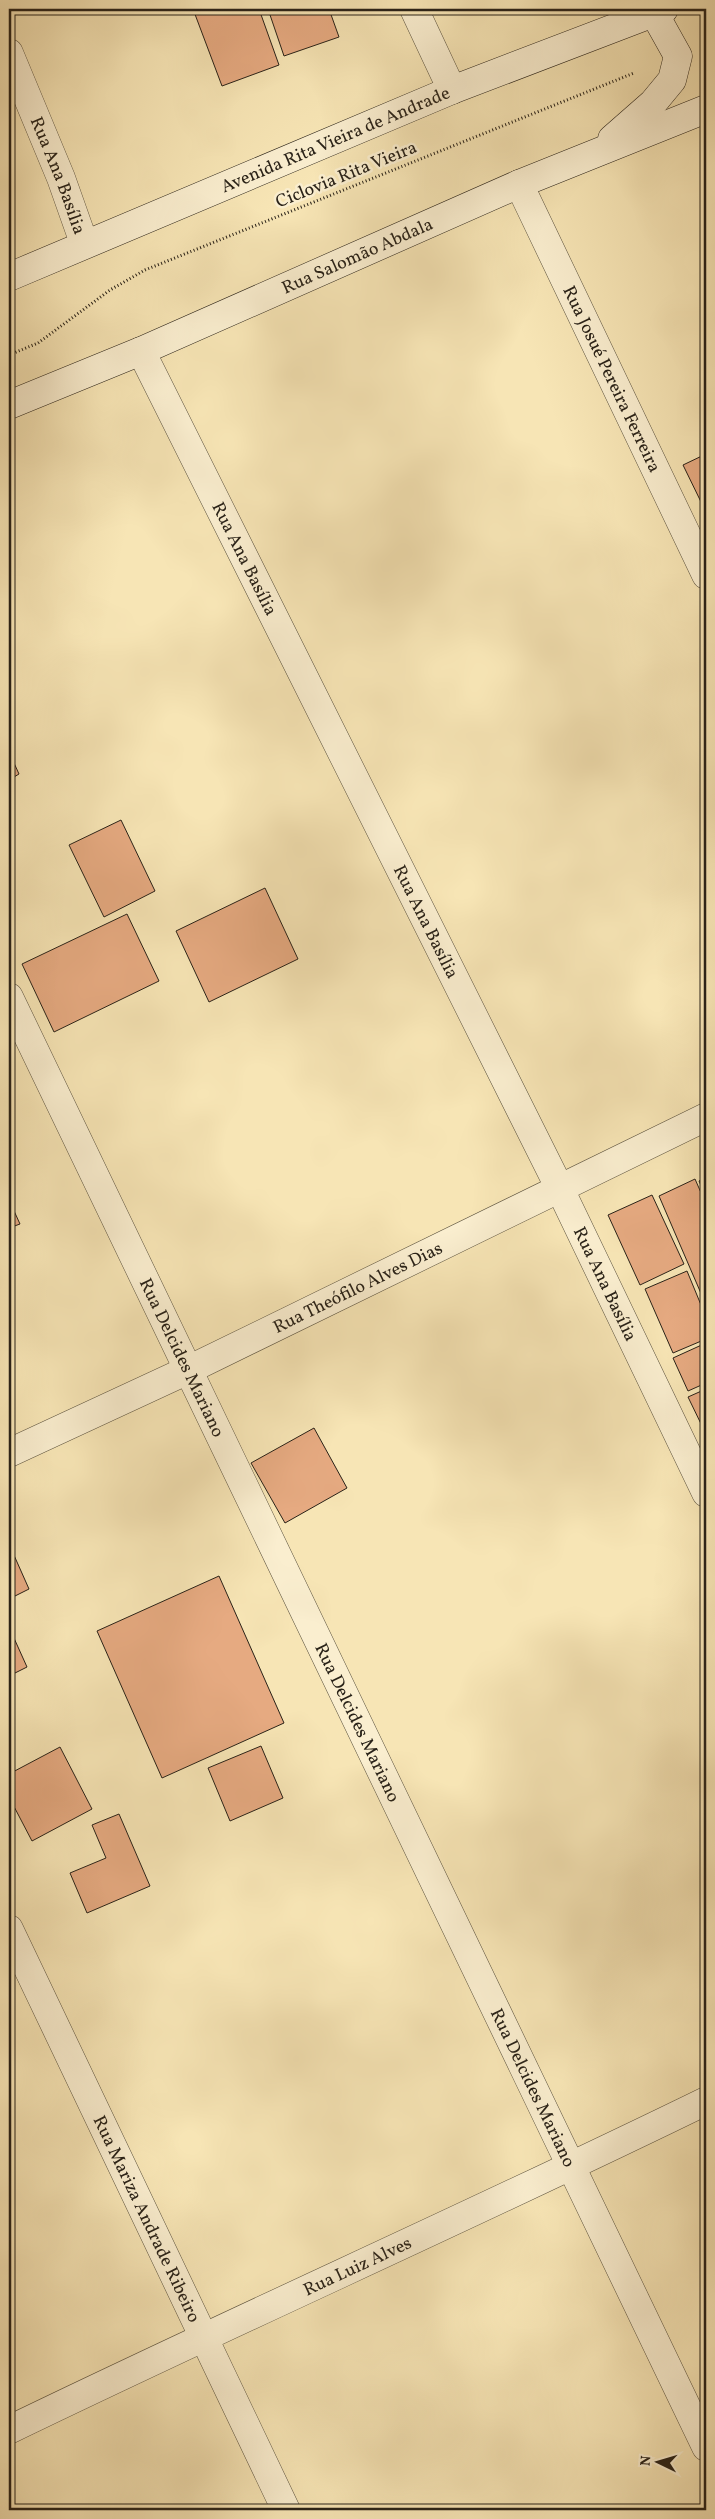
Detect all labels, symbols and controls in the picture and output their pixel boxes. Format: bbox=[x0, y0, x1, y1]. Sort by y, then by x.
street label: Avenida Rita Vieira de Andrade bbox=[217, 81, 454, 200]
street label: Rua Ana Basília bbox=[23, 113, 91, 238]
street label: Ciclovia Rita Vieira bbox=[272, 136, 421, 215]
street label: Rua Salomão Abdala bbox=[278, 212, 437, 301]
street label: Rua Josué Pereira Ferreira bbox=[556, 282, 666, 477]
street label: Rua Ana Basília bbox=[204, 498, 282, 620]
street label: Rua Ana Basília bbox=[386, 861, 464, 983]
street label: Rua Ana Basília bbox=[566, 1223, 642, 1346]
street label: Rua Theófilo Alves Dias bbox=[269, 1237, 447, 1341]
street label: Rua Delcides Mariano bbox=[132, 1275, 230, 1442]
street label: Rua Delcides Mariano bbox=[308, 1640, 405, 1807]
street label: Rua Delcides Mariano bbox=[483, 2005, 581, 2172]
street label: Rua Mariza Andrade Ribeiro bbox=[86, 2112, 206, 2327]
street label: Rua Luiz Alves bbox=[300, 2231, 416, 2303]
north arrow bbox=[632, 2436, 682, 2486]
text: N bbox=[637, 2455, 656, 2467]

